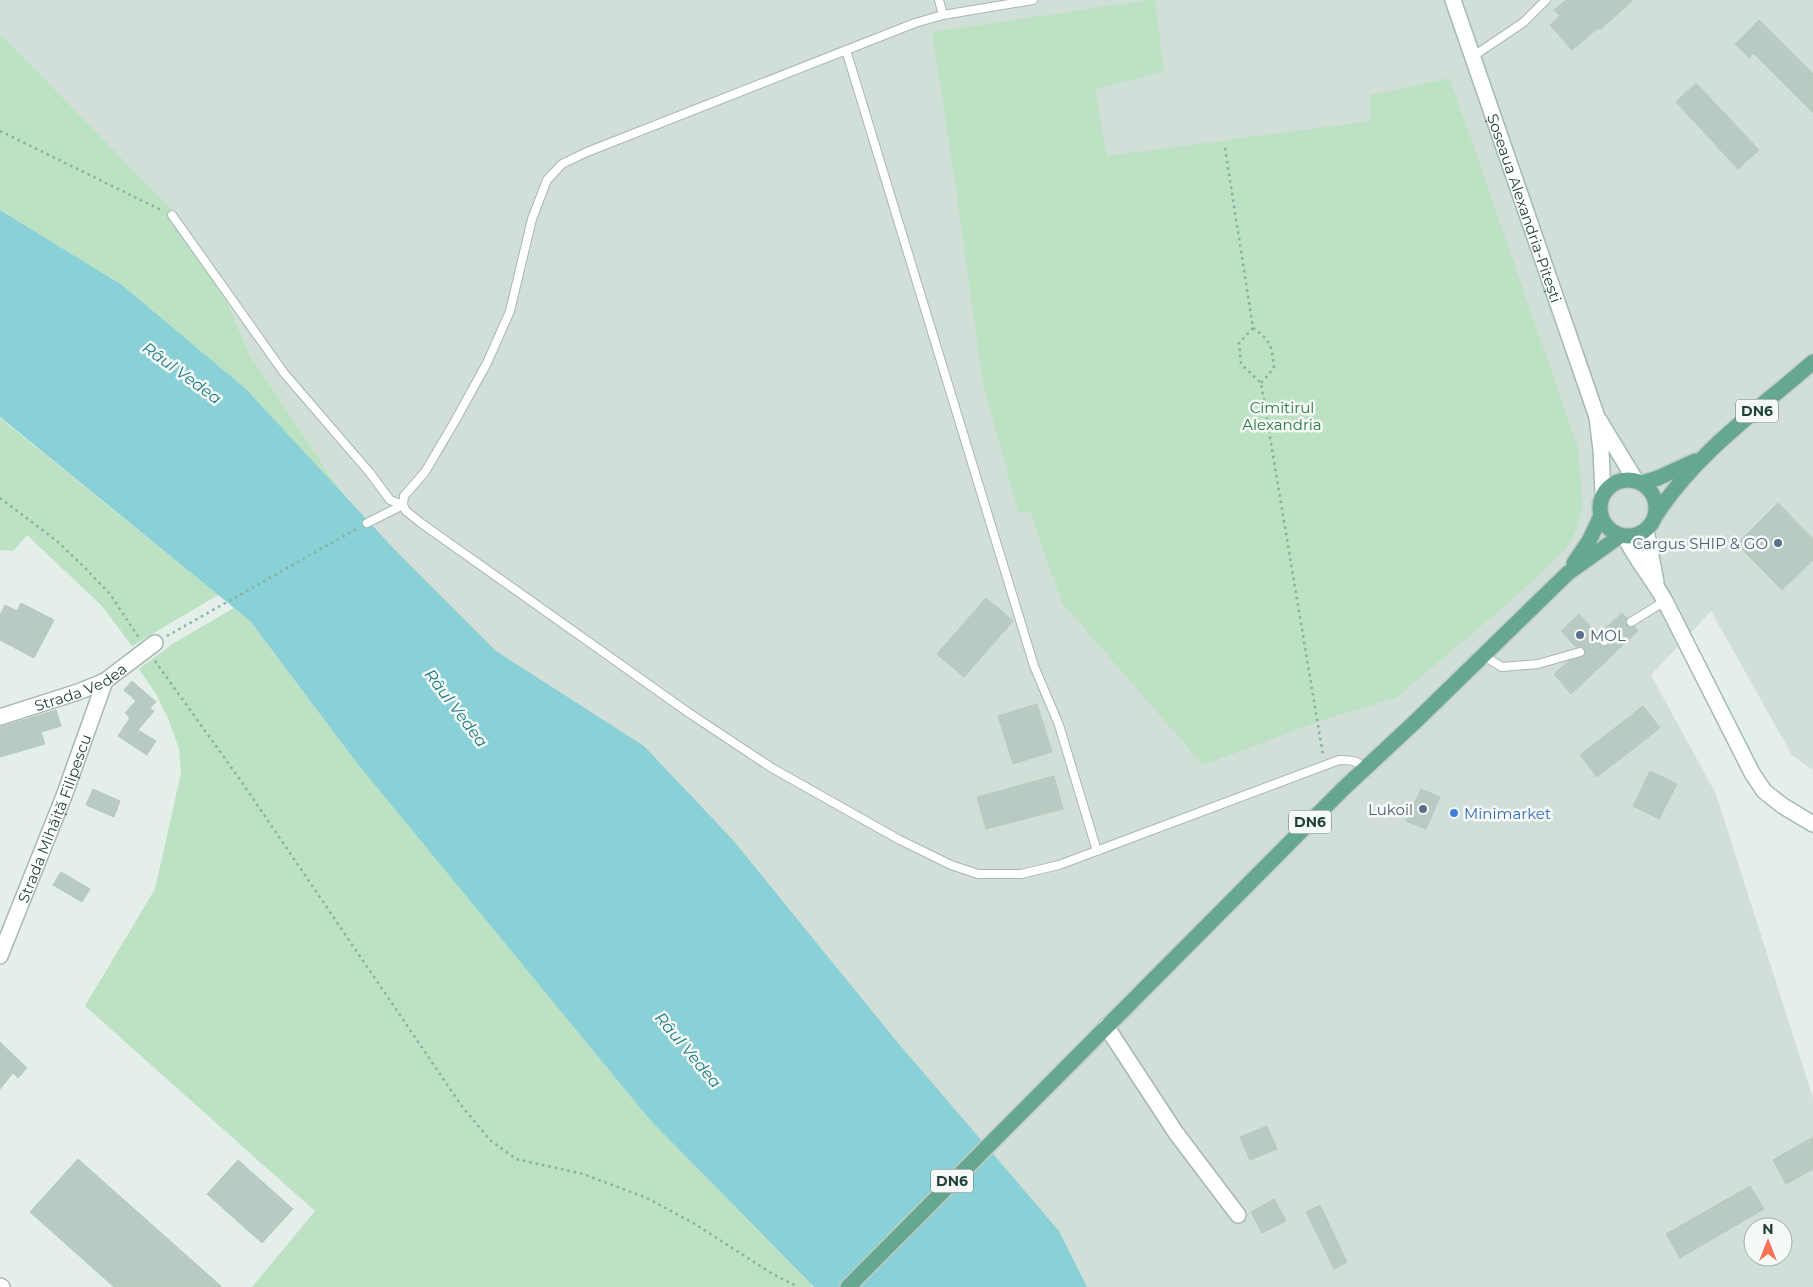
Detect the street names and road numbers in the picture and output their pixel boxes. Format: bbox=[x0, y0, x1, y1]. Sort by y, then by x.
street label: Șoseaua Alexandria-Pitești bbox=[1482, 111, 1566, 305]
road number: DN6 bbox=[1736, 400, 1778, 422]
street label: Strada Vedea bbox=[32, 659, 130, 715]
street label: Strada Mihăiță Filipescu bbox=[13, 731, 95, 905]
road number: DN6 bbox=[1289, 810, 1331, 834]
road number: DN6 bbox=[931, 1170, 973, 1192]

